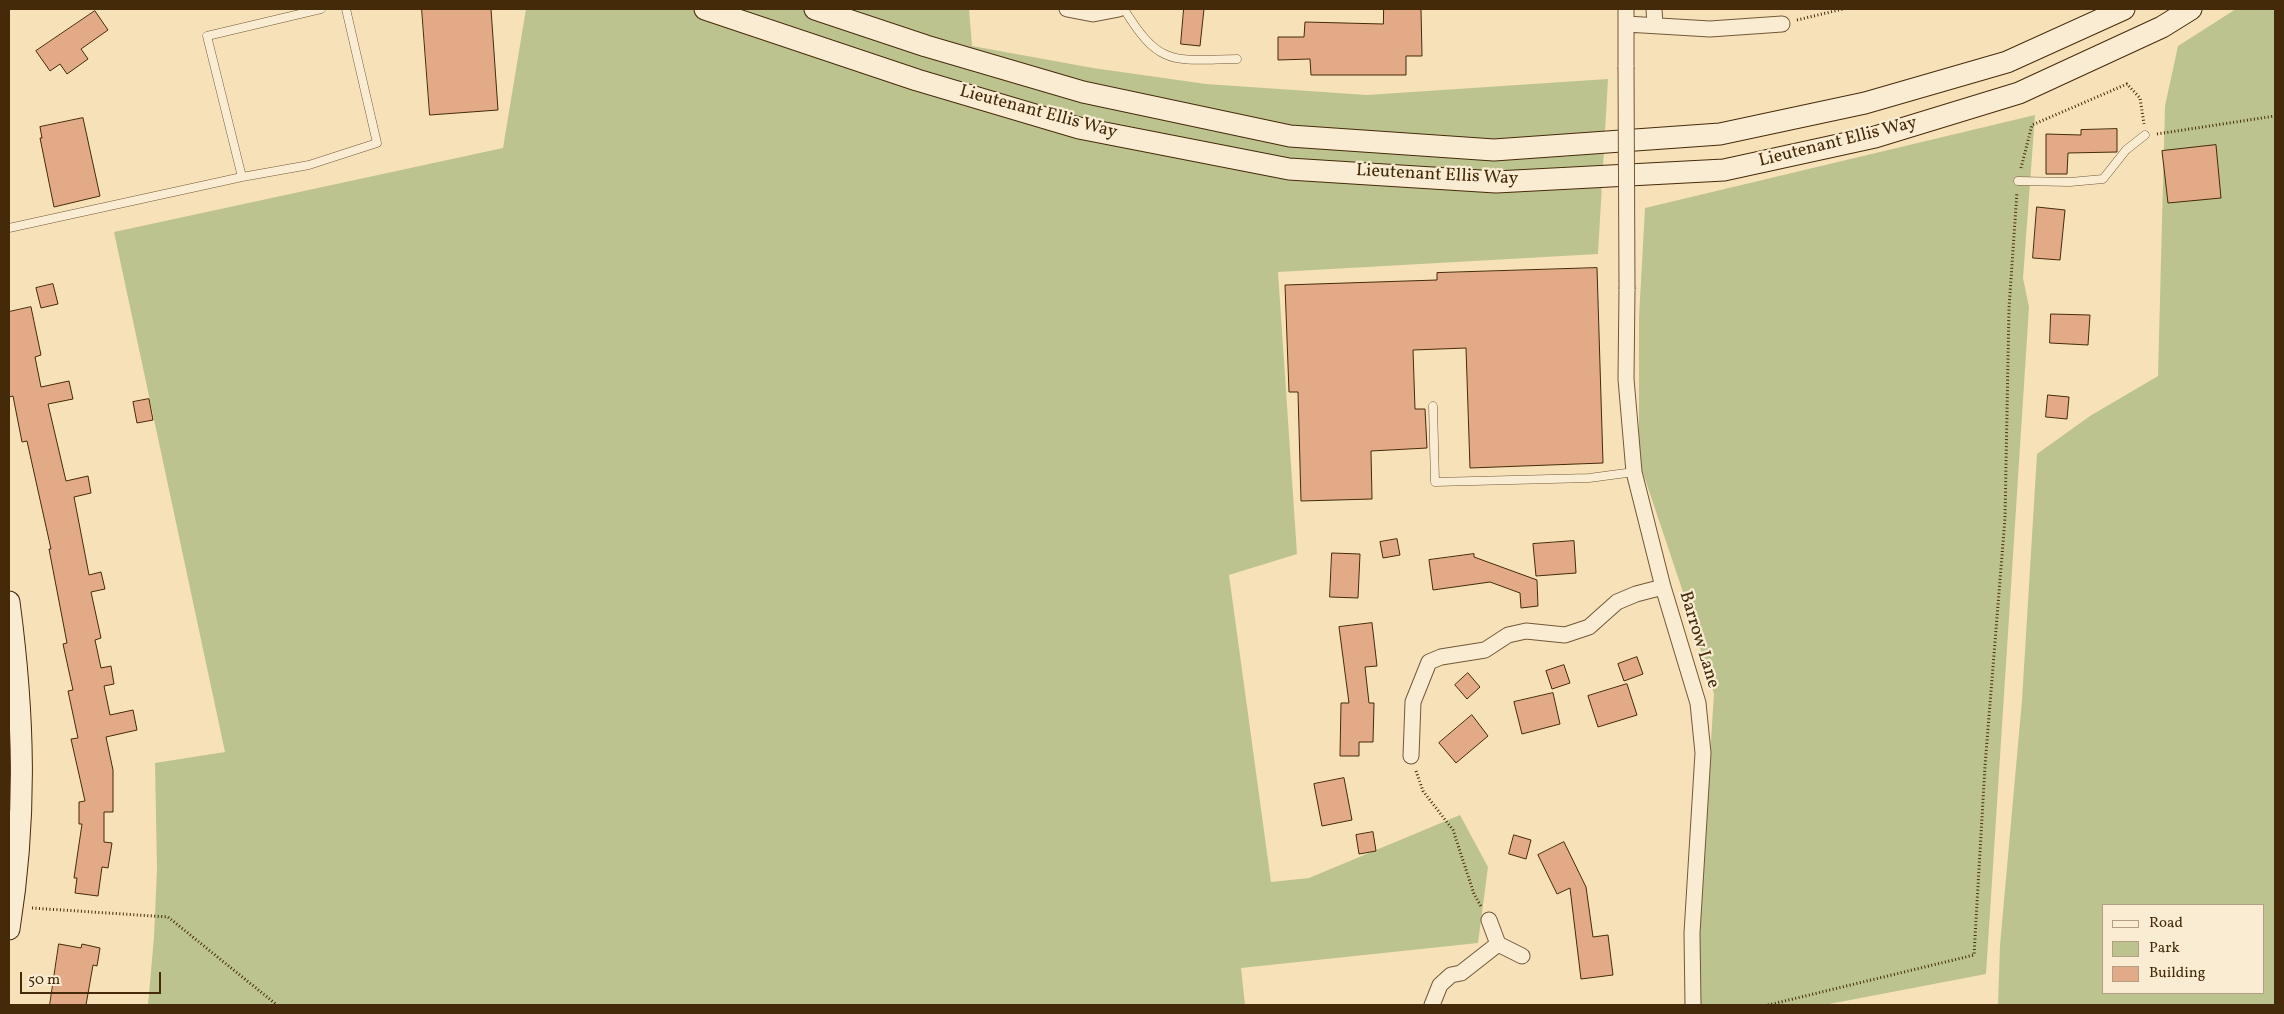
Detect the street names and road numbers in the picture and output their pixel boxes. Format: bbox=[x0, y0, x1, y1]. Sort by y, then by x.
street label: Lieutenant Ellis Way bbox=[957, 82, 1119, 144]
street label: Lieutenant Ellis Way bbox=[1757, 113, 1919, 173]
street label: Lieutenant Ellis Way bbox=[1355, 161, 1519, 191]
street label: Barrow Lane bbox=[1673, 589, 1723, 691]

